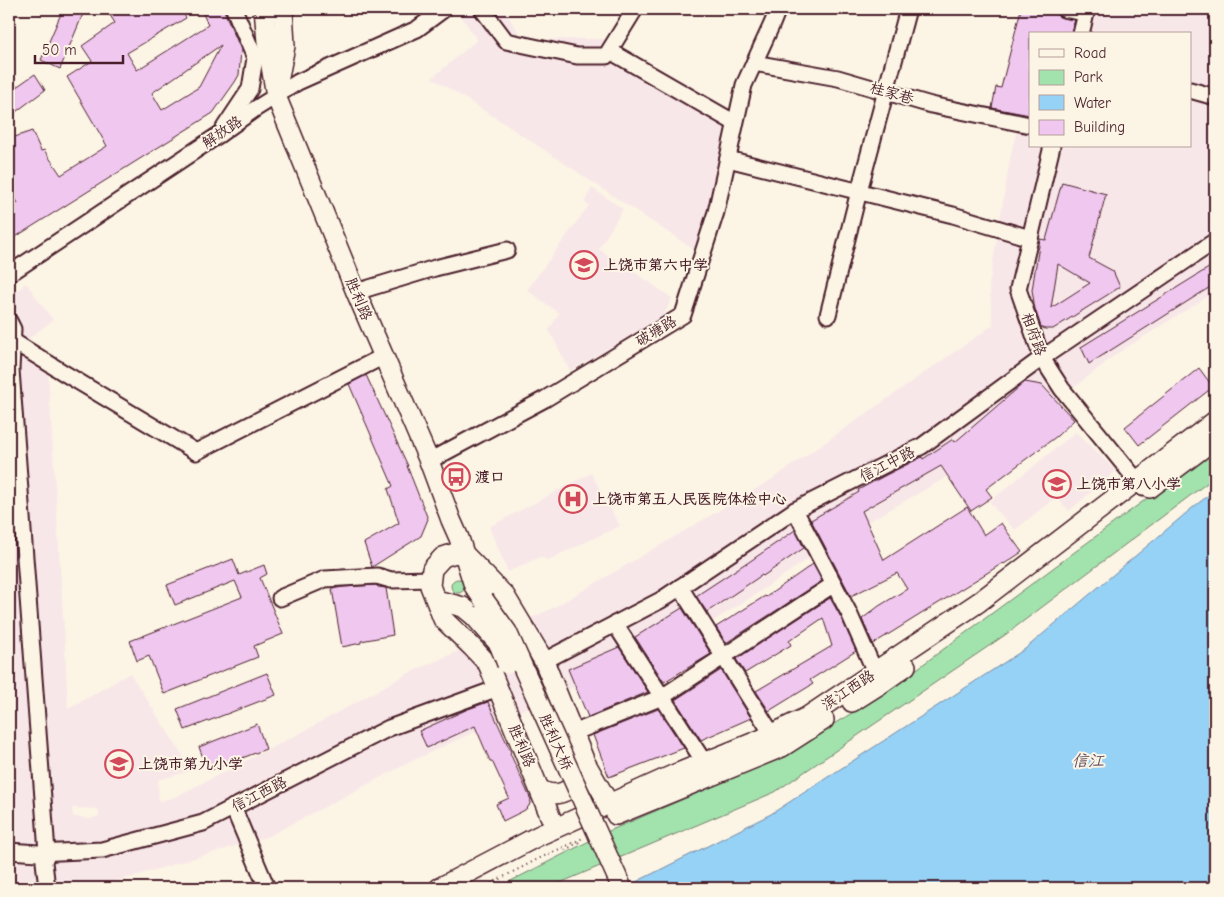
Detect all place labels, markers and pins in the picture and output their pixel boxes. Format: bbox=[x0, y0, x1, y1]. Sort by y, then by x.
school or university icon: 上饶市第六中学 bbox=[569, 250, 599, 280]
place label: 上饶市第六中学 bbox=[603, 256, 708, 274]
bus stop icon: 渡口 bbox=[441, 462, 471, 492]
place label: 渡口 bbox=[475, 468, 505, 486]
school or university icon: 上饶市第八小学 bbox=[1042, 469, 1072, 499]
place label: 上饶市第八小学 bbox=[1076, 475, 1181, 493]
hospital icon: 上饶市第五人民医院体检中心 bbox=[558, 484, 588, 514]
place label: 上饶市第五人民医院体检中心 bbox=[592, 490, 787, 508]
school or university icon: 上饶市第九小学 bbox=[104, 749, 134, 779]
place label: 上饶市第九小学 bbox=[138, 755, 243, 773]

